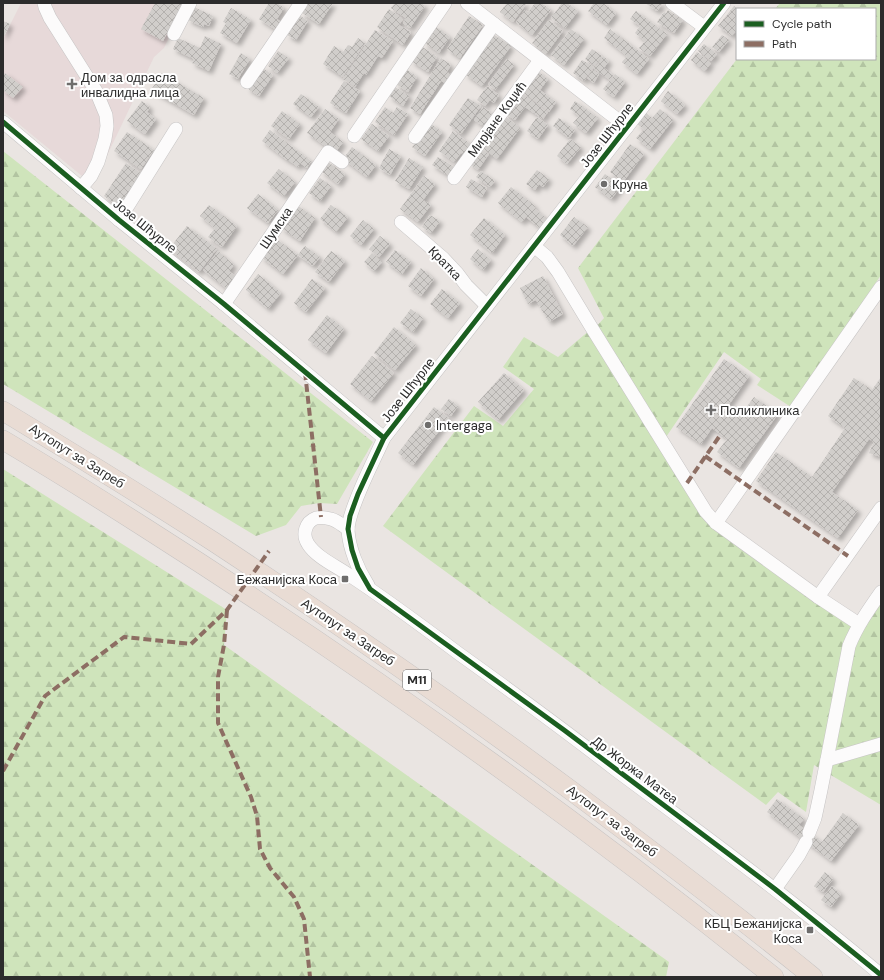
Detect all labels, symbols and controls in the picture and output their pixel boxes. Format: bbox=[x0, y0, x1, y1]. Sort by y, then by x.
legend bbox=[736, 8, 876, 60]
text: Cycle path bbox=[772, 16, 832, 32]
text: Path bbox=[772, 36, 797, 52]
place label: Дом за одрасла инвалидна лица bbox=[81, 69, 180, 101]
marker: Дом за одрасла инвалидна лица bbox=[66, 78, 78, 90]
street label: Мирјане Коџић bbox=[464, 78, 530, 160]
street label: Јозе Шћурле bbox=[577, 99, 637, 171]
place label: Круна bbox=[612, 176, 648, 193]
marker: Круна bbox=[599, 179, 609, 189]
street label: Јозе Шћурле bbox=[110, 195, 180, 257]
street label: Шумска bbox=[256, 203, 297, 252]
street label: Кратка bbox=[425, 242, 466, 284]
street label: Јозе Шћурле bbox=[378, 354, 438, 426]
place label: Поликлиника bbox=[720, 402, 800, 419]
marker: Поликлиника bbox=[705, 404, 717, 416]
place label: Intergaga bbox=[436, 417, 492, 434]
street label: Аутопут за Загреб bbox=[26, 420, 128, 492]
marker: Intergaga bbox=[423, 420, 433, 430]
place label: Бежанијска Коса bbox=[236, 571, 338, 588]
marker: Бежанијска Коса bbox=[340, 574, 350, 584]
street label: Аутопут за Загреб bbox=[298, 594, 398, 670]
road number: M11 bbox=[403, 670, 431, 690]
street label: Др Жоржа Матеа bbox=[589, 732, 682, 808]
street label: Аутопут за Загреб bbox=[563, 781, 661, 861]
place label: КБЦ Бежанијска Коса bbox=[704, 915, 803, 947]
marker: КБЦ Бежанијска Коса bbox=[805, 925, 815, 935]

